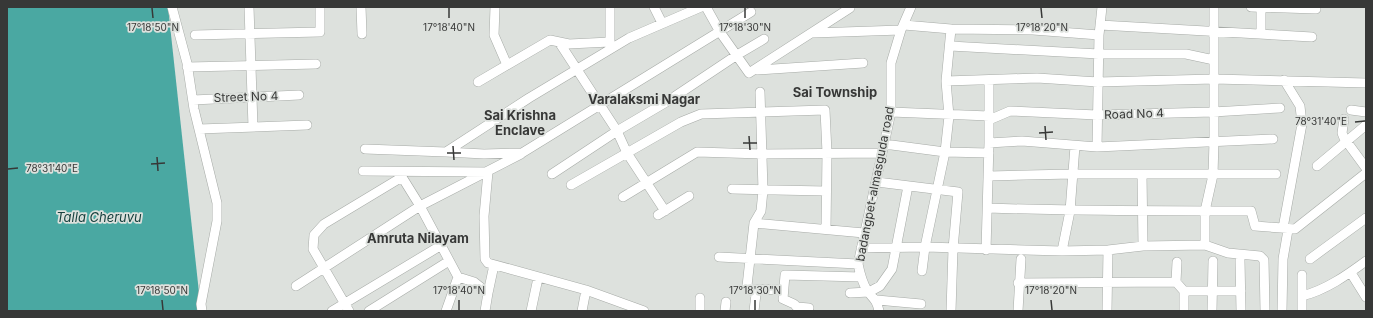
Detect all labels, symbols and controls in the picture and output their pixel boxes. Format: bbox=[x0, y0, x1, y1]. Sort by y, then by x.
text: 17°18'50"N bbox=[127, 21, 179, 33]
text: 17°18'40"N bbox=[423, 21, 475, 33]
text: 17°18'30"N bbox=[719, 21, 771, 33]
text: 17°18'20"N bbox=[1016, 21, 1068, 33]
district label: Sai Township bbox=[793, 84, 877, 100]
street label: Street No 4 bbox=[213, 88, 279, 105]
district label: Varalaksmi Nagar bbox=[588, 91, 701, 107]
street label: badangpet-almasguda road bbox=[852, 105, 897, 262]
street label: Road No 4 bbox=[1104, 105, 1164, 122]
district label: Sai Krishna Enclave bbox=[484, 107, 556, 138]
text: 78°31'40"E bbox=[1295, 115, 1347, 127]
text: 78°31'40"E bbox=[26, 162, 78, 174]
water label: Talla Cheruvu bbox=[56, 209, 142, 225]
district label: Amruta Nilayam bbox=[367, 230, 469, 246]
text: 17°18'50"N bbox=[136, 284, 188, 296]
text: 17°18'40"N bbox=[433, 284, 485, 296]
text: 17°18'30"N bbox=[729, 284, 781, 296]
text: 17°18'20"N bbox=[1025, 284, 1077, 296]

